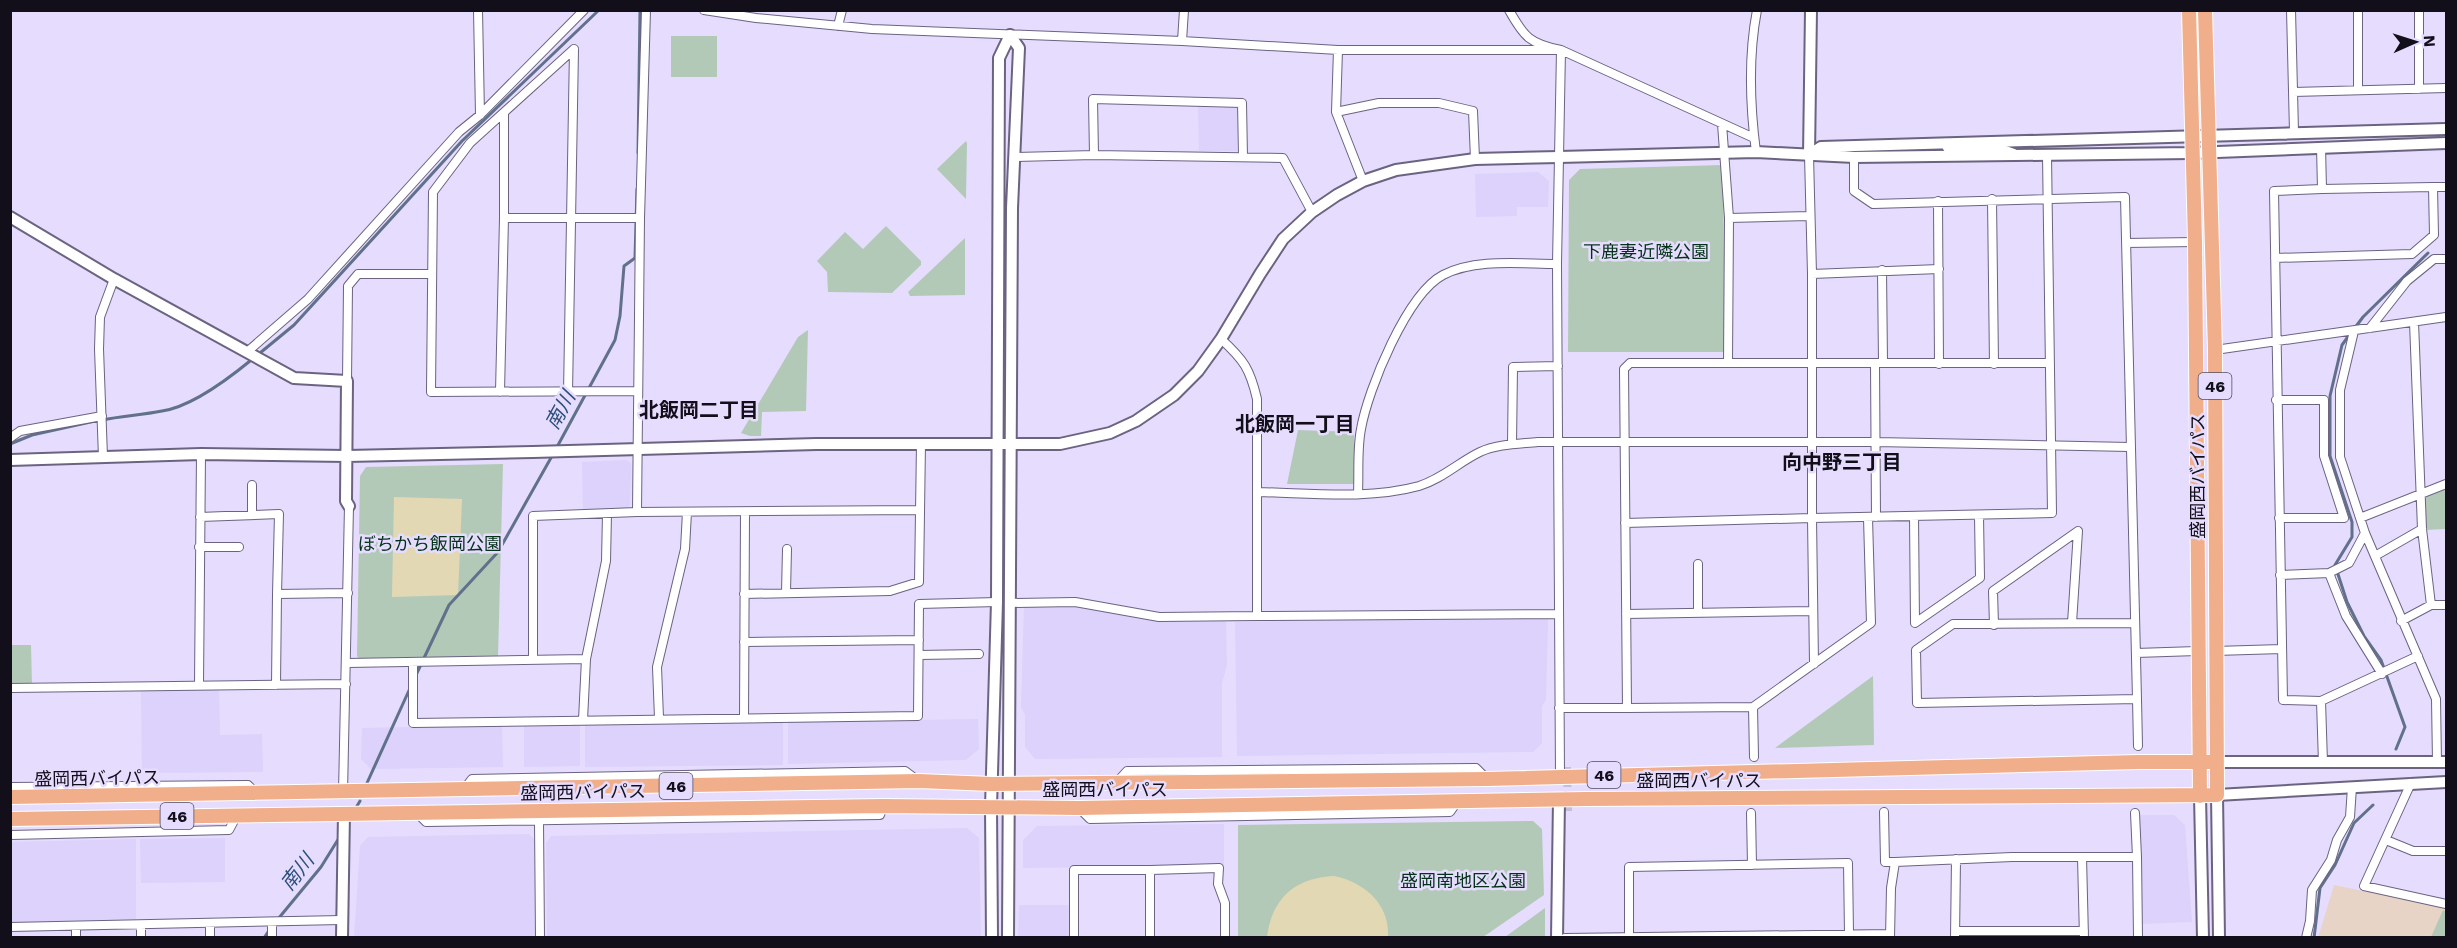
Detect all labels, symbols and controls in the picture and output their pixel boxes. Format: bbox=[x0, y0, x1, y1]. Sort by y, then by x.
north arrow bbox=[2385, 12, 2445, 72]
text: N bbox=[2420, 35, 2439, 48]
park label: 下鹿妻近隣公園 bbox=[1583, 241, 1709, 262]
road number: 46 bbox=[2198, 373, 2232, 399]
water label: 南川 bbox=[540, 385, 581, 433]
district label: 北飯岡二丁目 bbox=[639, 398, 759, 422]
district label: 北飯岡一丁目 bbox=[1235, 412, 1355, 436]
street label: 盛岡西バイパス bbox=[2187, 413, 2208, 539]
district label: 向中野三丁目 bbox=[1782, 450, 1902, 474]
park label: ぼちかち飯岡公園 bbox=[358, 533, 502, 554]
road number: 46 bbox=[1588, 762, 1620, 788]
street label: 盛岡西バイパス bbox=[34, 766, 160, 790]
street label: 盛岡西バイパス bbox=[1636, 770, 1762, 791]
road number: 46 bbox=[660, 773, 692, 799]
street label: 盛岡西バイパス bbox=[1042, 779, 1168, 800]
street label: 盛岡西バイパス bbox=[520, 780, 646, 804]
road number: 46 bbox=[160, 803, 194, 829]
water label: 南川 bbox=[275, 847, 320, 895]
park label: 盛岡南地区公園 bbox=[1400, 870, 1526, 891]

